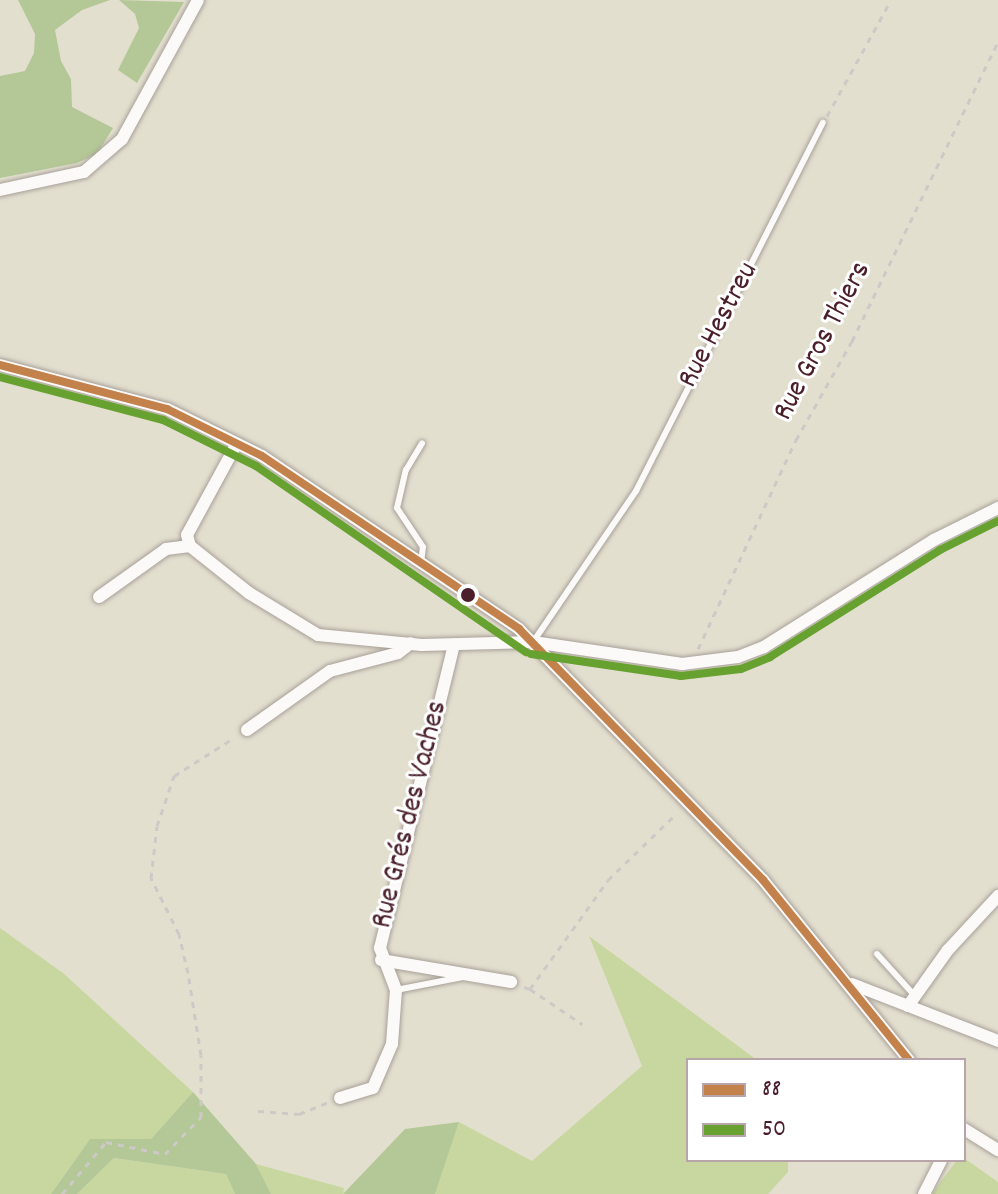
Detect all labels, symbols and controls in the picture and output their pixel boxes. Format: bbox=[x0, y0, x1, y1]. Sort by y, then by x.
street label: Rue Gros Thiers bbox=[767, 256, 881, 428]
street label: Rue Hestreu bbox=[672, 257, 768, 395]
unlabelled marker bbox=[460, 587, 476, 603]
street label: Rue Grés des Vaches bbox=[366, 697, 458, 933]
legend bbox=[686, 1058, 966, 1162]
text: 88 bbox=[762, 1073, 781, 1107]
text: 50 bbox=[762, 1113, 786, 1147]

